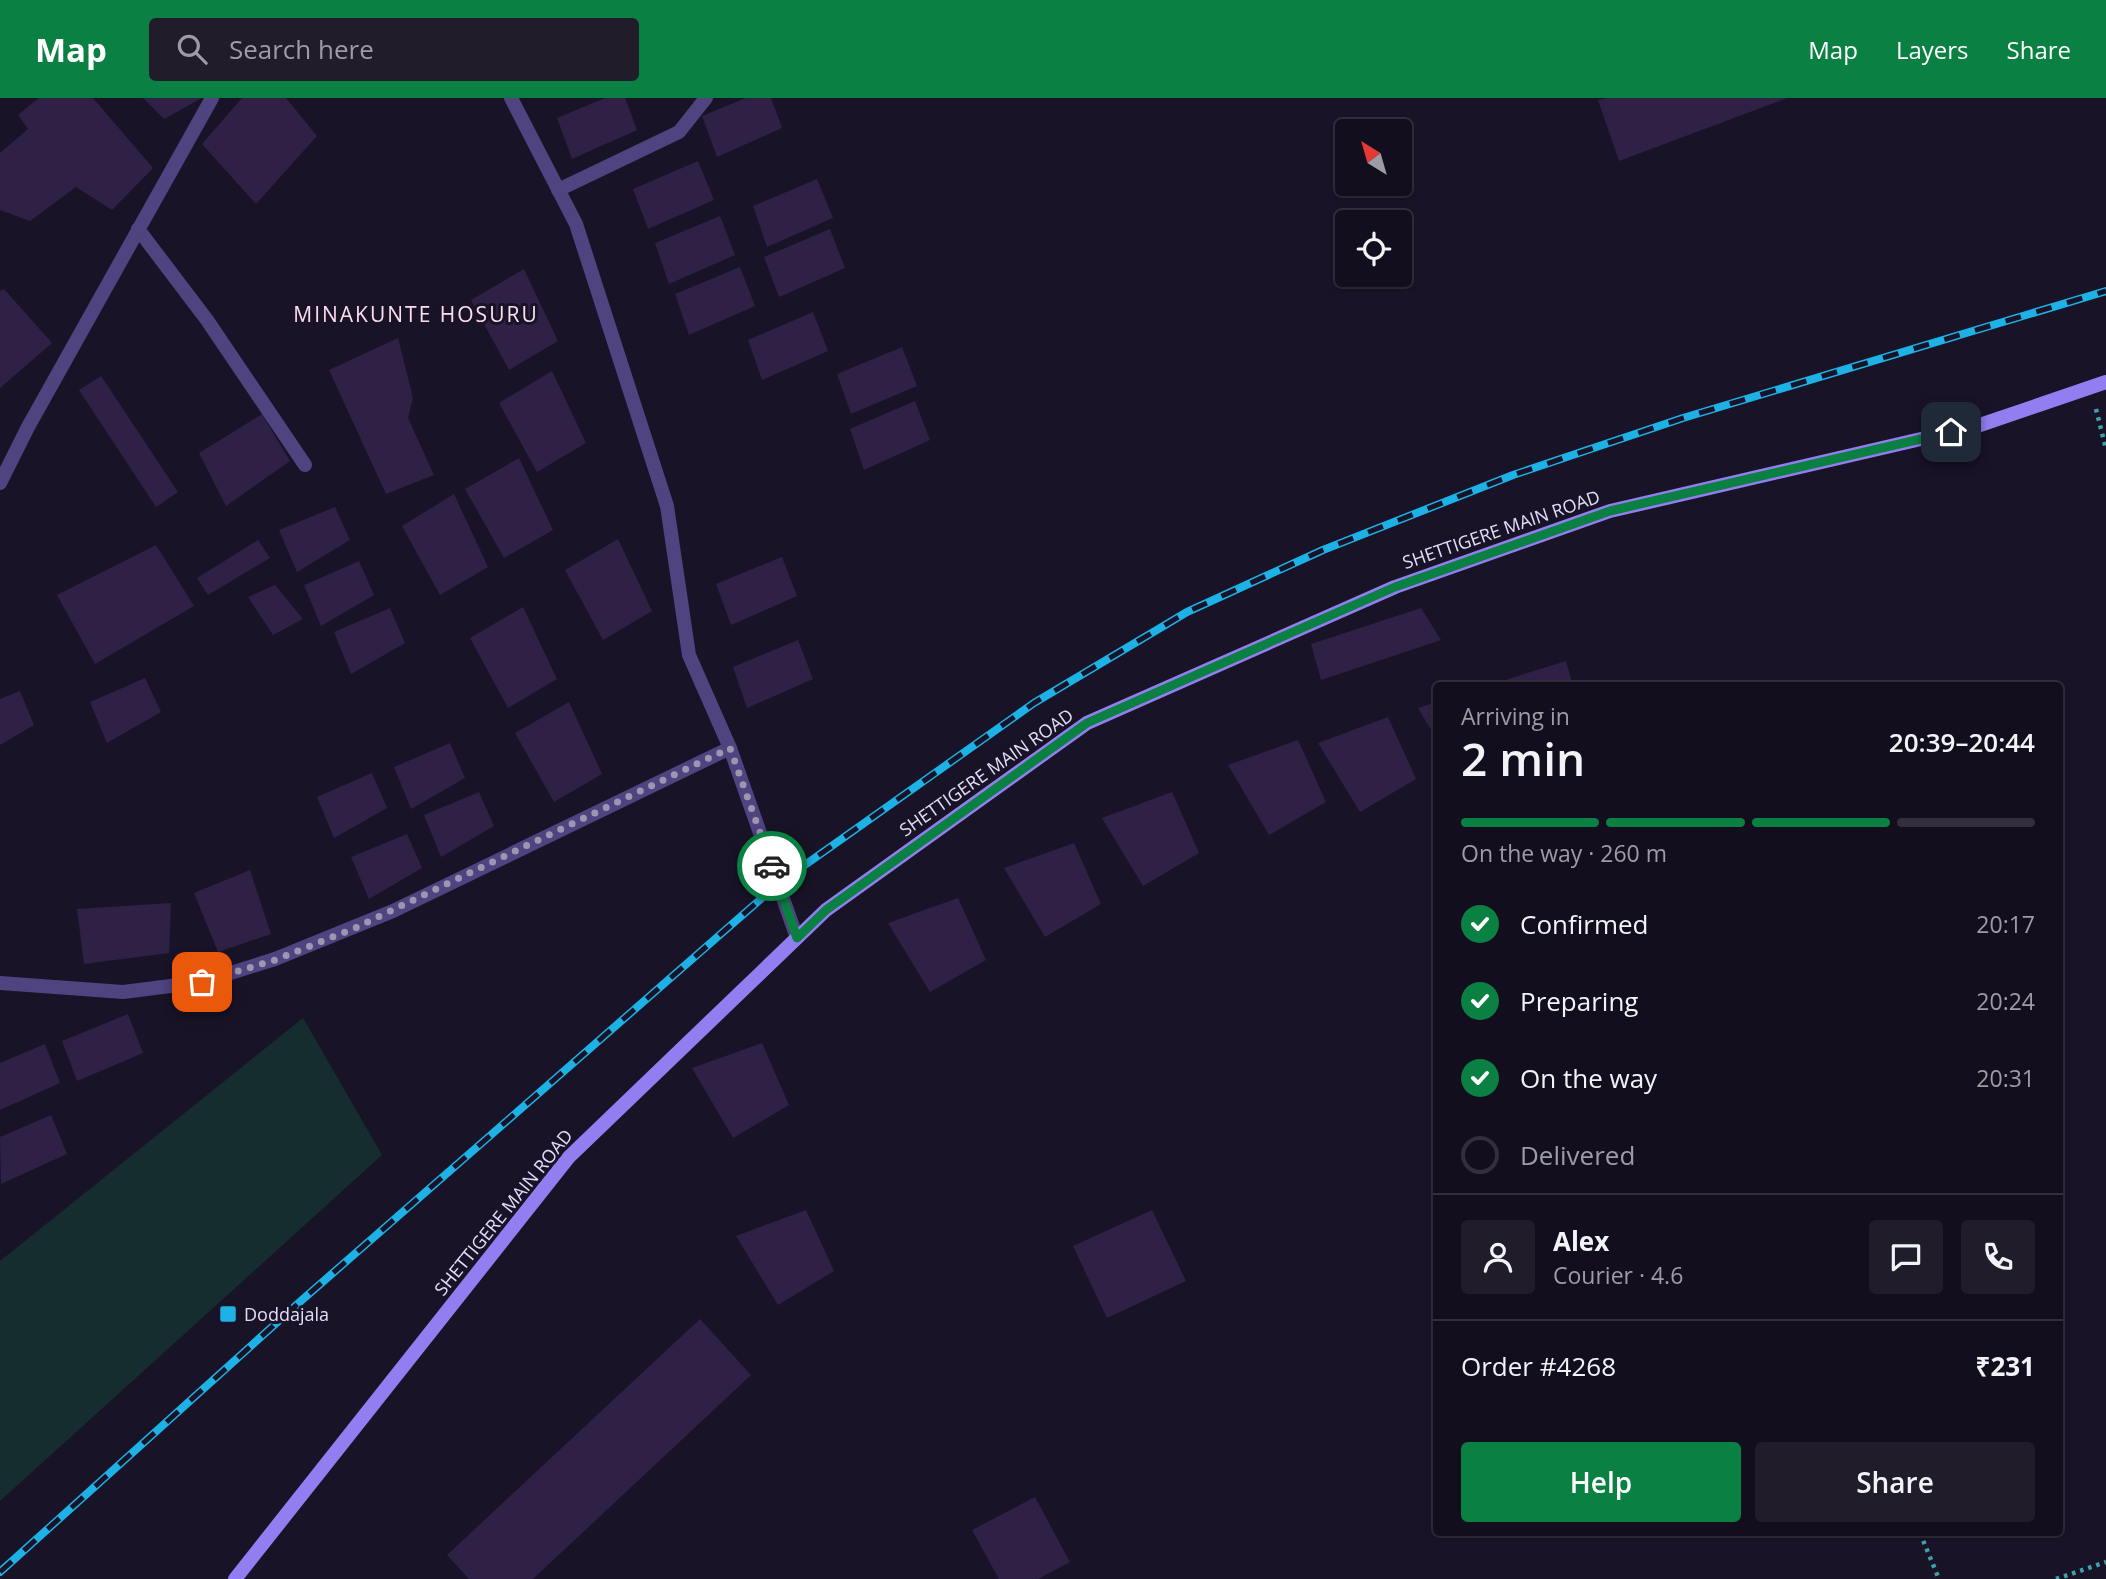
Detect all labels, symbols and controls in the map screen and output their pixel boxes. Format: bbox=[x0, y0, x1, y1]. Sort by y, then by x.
search box bbox=[149, 18, 639, 81]
text: Map bbox=[35, 27, 107, 72]
icon: search bbox=[173, 30, 211, 68]
text: Search here bbox=[229, 31, 374, 67]
text: Map bbox=[1808, 33, 1858, 66]
text: Layers bbox=[1896, 33, 1969, 66]
text: Share bbox=[2007, 33, 2071, 66]
north arrow bbox=[1335, 119, 1412, 196]
map controls bbox=[1335, 119, 1412, 287]
button: locate bbox=[1335, 210, 1412, 287]
district label: MINAKUNTE HOSURU bbox=[293, 300, 539, 328]
pin bbox=[1921, 402, 1981, 462]
icon: home bbox=[1932, 413, 1970, 451]
street label: SHETTIGERE MAIN ROAD bbox=[1399, 484, 1603, 574]
text: Arriving in bbox=[1461, 700, 1570, 732]
street label: SHETTIGERE MAIN ROAD bbox=[894, 703, 1078, 841]
text: 20:39–20:44 bbox=[1889, 724, 2035, 760]
text: 2 min bbox=[1461, 727, 1585, 789]
courier bbox=[737, 831, 807, 901]
text: On the way · 260 m bbox=[1461, 837, 1667, 869]
icon: car bbox=[753, 847, 791, 885]
icon: check bbox=[1461, 905, 1499, 943]
text: Confirmed bbox=[1520, 906, 1648, 942]
text: 20:17 bbox=[1976, 908, 2035, 940]
pin bbox=[172, 952, 232, 1012]
icon: bag bbox=[183, 963, 221, 1001]
icon: check bbox=[1461, 982, 1499, 1020]
text: Preparing bbox=[1520, 983, 1638, 1019]
text: 20:24 bbox=[1976, 985, 2035, 1017]
icon: check bbox=[1461, 1059, 1499, 1097]
text: On the way bbox=[1520, 1060, 1657, 1096]
text: 20:31 bbox=[1976, 1062, 2035, 1094]
street label: SHETTIGERE MAIN ROAD bbox=[428, 1124, 578, 1300]
text: Delivered bbox=[1520, 1137, 1635, 1173]
button: person bbox=[1461, 1220, 1535, 1294]
button: chat bbox=[1869, 1220, 1943, 1294]
button: phone bbox=[1961, 1220, 2035, 1294]
text: Alex bbox=[1553, 1223, 1609, 1259]
text: Courier · 4.6 bbox=[1553, 1259, 1683, 1291]
place label: Doddajala bbox=[244, 1302, 329, 1326]
marker: Doddajala bbox=[218, 1304, 238, 1324]
text: Order #4268 bbox=[1461, 1348, 1616, 1384]
text: ₹231 bbox=[1976, 1348, 2035, 1384]
button: Help bbox=[1461, 1442, 1741, 1522]
button: Share bbox=[1755, 1442, 2035, 1522]

